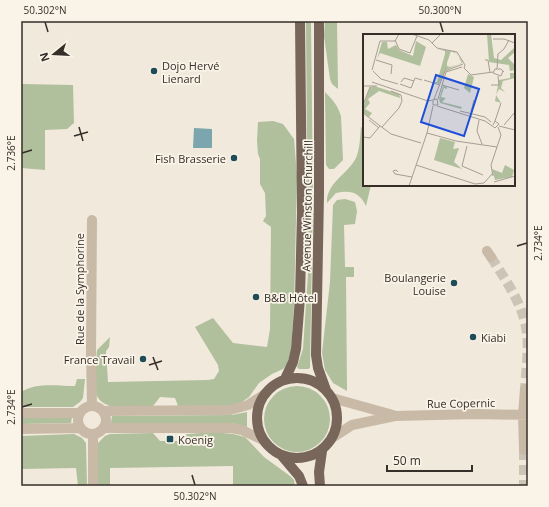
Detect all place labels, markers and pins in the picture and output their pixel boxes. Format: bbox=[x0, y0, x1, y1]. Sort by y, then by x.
place label: Dojo Hervé Lienard bbox=[162, 58, 219, 86]
marker: Dojo Hervé Lienard bbox=[149, 66, 159, 76]
place label: Fish Brasserie bbox=[155, 151, 226, 166]
marker: Fish Brasserie bbox=[229, 153, 239, 163]
place label: Boulangerie Louise bbox=[384, 270, 446, 298]
marker: Boulangerie Louise bbox=[449, 278, 459, 288]
place label: B&B Hôtel bbox=[264, 290, 317, 305]
marker: B&B Hôtel bbox=[251, 292, 261, 302]
place label: Kiabi bbox=[481, 330, 506, 345]
marker: Kiabi bbox=[468, 332, 478, 342]
place label: France Travail bbox=[64, 352, 135, 367]
marker: France Travail bbox=[138, 354, 148, 364]
place label: Koenig bbox=[178, 432, 213, 447]
marker: Koenig bbox=[165, 434, 175, 444]

